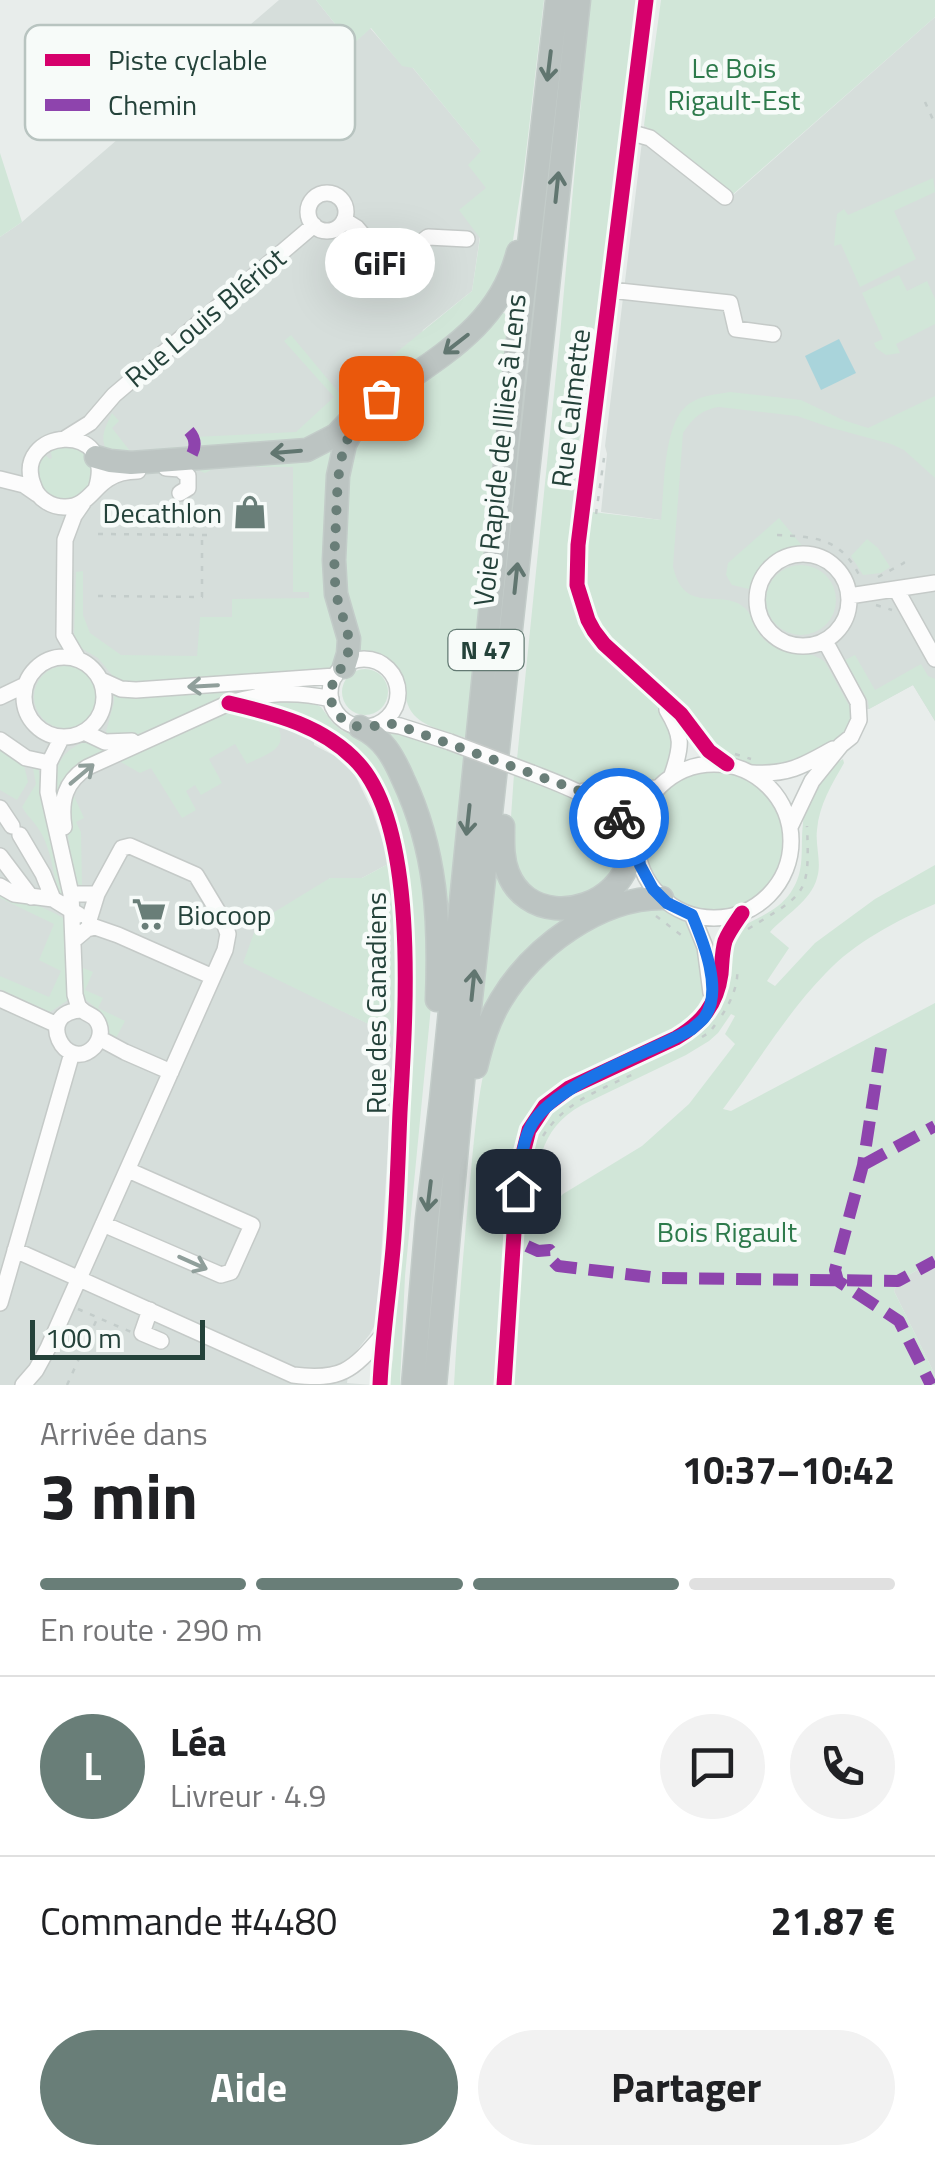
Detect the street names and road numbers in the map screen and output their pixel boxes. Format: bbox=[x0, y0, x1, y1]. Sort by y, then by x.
street label: Rue Louis Blériot bbox=[115, 237, 295, 397]
street label: Voie Rapide de Illies à Lens bbox=[461, 292, 537, 608]
street label: Rue Calmette bbox=[539, 326, 601, 490]
road number: N 47 bbox=[448, 630, 524, 670]
street label: Rue des Canadiens bbox=[354, 892, 397, 1114]

